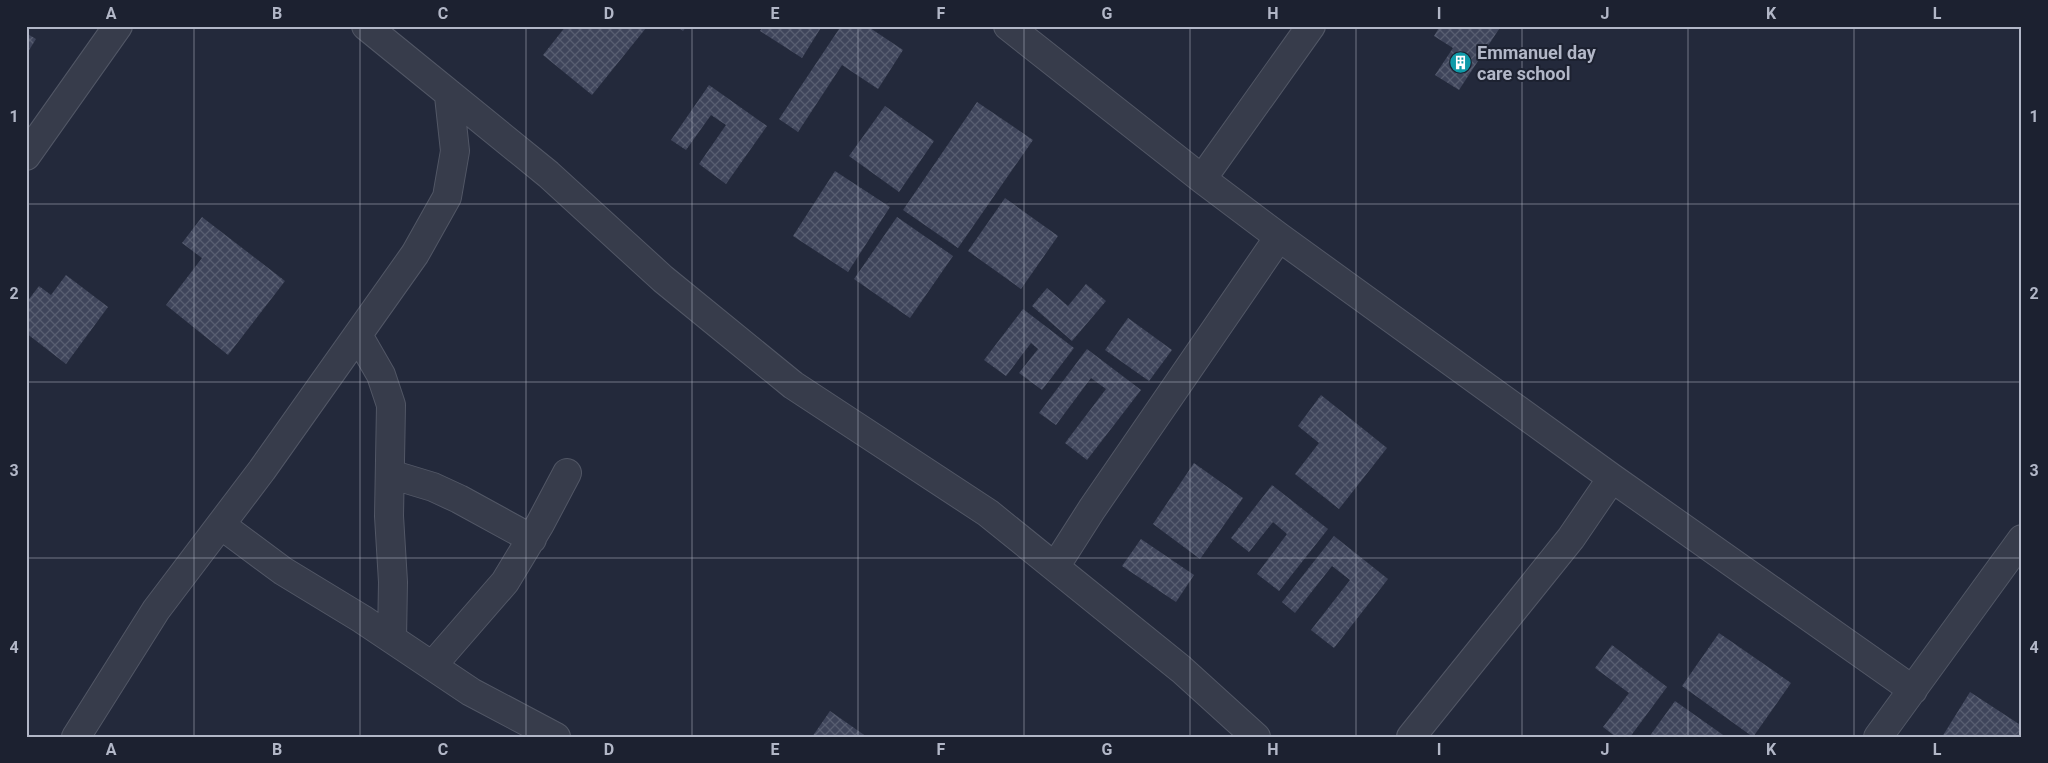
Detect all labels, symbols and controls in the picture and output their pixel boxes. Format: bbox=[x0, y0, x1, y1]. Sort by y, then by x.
text: A bbox=[106, 4, 117, 23]
text: B bbox=[272, 4, 282, 23]
text: C bbox=[438, 4, 448, 23]
text: D bbox=[604, 4, 614, 23]
text: E bbox=[771, 4, 780, 23]
text: F bbox=[937, 4, 946, 23]
text: G bbox=[1102, 4, 1113, 23]
text: H bbox=[1267, 4, 1279, 23]
text: I bbox=[1437, 4, 1441, 23]
text: J bbox=[1601, 4, 1609, 23]
text: K bbox=[1766, 4, 1777, 23]
text: L bbox=[1933, 4, 1942, 23]
place label: Emmanuel day care school bbox=[1477, 42, 1597, 84]
building icon: Emmanuel day care school bbox=[1449, 50, 1473, 74]
text: 1 bbox=[9, 107, 19, 126]
text: 1 bbox=[2029, 107, 2039, 126]
text: 2 bbox=[9, 284, 19, 303]
text: 2 bbox=[2029, 284, 2039, 303]
text: 3 bbox=[9, 461, 19, 480]
text: 3 bbox=[2029, 461, 2039, 480]
text: 4 bbox=[9, 638, 19, 657]
text: 4 bbox=[2029, 638, 2039, 657]
text: A bbox=[106, 740, 117, 759]
text: B bbox=[272, 740, 282, 759]
text: C bbox=[438, 740, 448, 759]
text: D bbox=[604, 740, 614, 759]
text: E bbox=[771, 740, 780, 759]
text: F bbox=[937, 740, 946, 759]
text: G bbox=[1102, 740, 1113, 759]
text: H bbox=[1267, 740, 1279, 759]
text: I bbox=[1437, 740, 1441, 759]
text: J bbox=[1601, 740, 1609, 759]
text: K bbox=[1766, 740, 1777, 759]
text: L bbox=[1933, 740, 1942, 759]

